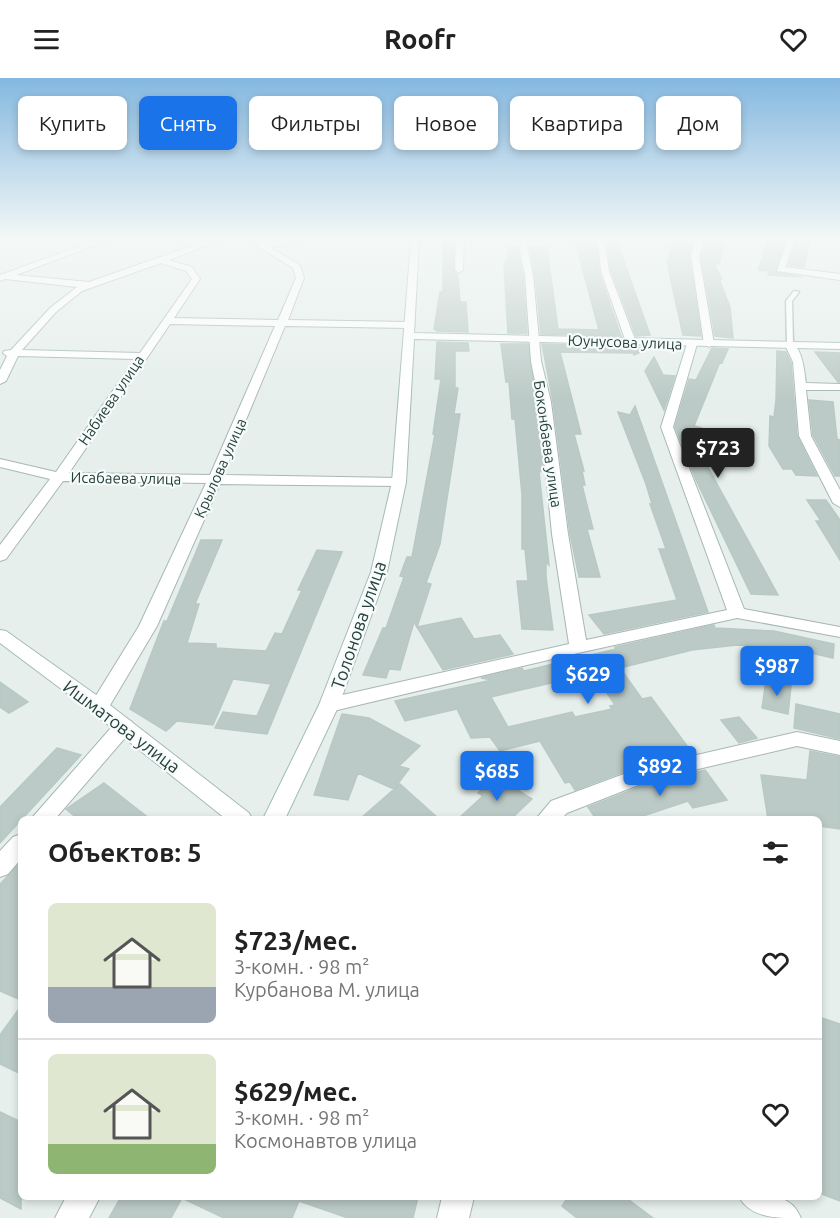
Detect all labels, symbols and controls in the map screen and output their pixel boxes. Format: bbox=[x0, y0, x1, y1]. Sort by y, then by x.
icon: menu bbox=[30, 23, 63, 56]
icon: heart bbox=[777, 23, 810, 56]
text: Roofr bbox=[384, 24, 456, 54]
chip: Купить bbox=[18, 96, 127, 150]
chip: Снять bbox=[139, 96, 237, 150]
chip: Фильтры bbox=[249, 96, 382, 150]
chip: Новое bbox=[394, 96, 498, 150]
chip: Квартира bbox=[510, 96, 644, 150]
chip: Дом bbox=[656, 96, 741, 150]
street label: Юунусова улица bbox=[567, 332, 683, 352]
street label: Набиева улица bbox=[75, 352, 147, 448]
street label: Боконбаева улица bbox=[531, 379, 565, 509]
street label: Крылова улица bbox=[190, 416, 250, 520]
pin: $723 bbox=[682, 428, 754, 479]
text: $723 bbox=[695, 436, 741, 459]
street label: Исабаева улица bbox=[71, 469, 181, 487]
street label: Толонова улица bbox=[327, 558, 389, 692]
pin: $987 bbox=[741, 646, 813, 697]
pin: $629 bbox=[552, 654, 624, 705]
text: $987 bbox=[754, 654, 800, 677]
text: $629 bbox=[565, 662, 611, 685]
street label: Ишматова улица bbox=[60, 676, 184, 776]
pin: $892 bbox=[624, 746, 696, 797]
pin: $685 bbox=[461, 751, 533, 802]
text: $892 bbox=[637, 754, 683, 777]
text: $685 bbox=[474, 759, 520, 782]
icon: filters bbox=[759, 836, 792, 869]
text: Объектов: 5 bbox=[48, 838, 202, 867]
text: $723/мес. bbox=[234, 926, 357, 955]
icon: home bbox=[96, 927, 168, 999]
icon: heart bbox=[759, 947, 792, 980]
text: 3-комн. · 98 m² bbox=[234, 955, 369, 978]
text: Курбанова М. улица bbox=[234, 978, 420, 1001]
text: $629/мес. bbox=[234, 1077, 357, 1106]
icon: home bbox=[96, 1078, 168, 1150]
icon: heart bbox=[759, 1098, 792, 1131]
text: 3-комн. · 98 m² bbox=[234, 1106, 369, 1129]
text: Космонавтов улица bbox=[234, 1129, 417, 1152]

